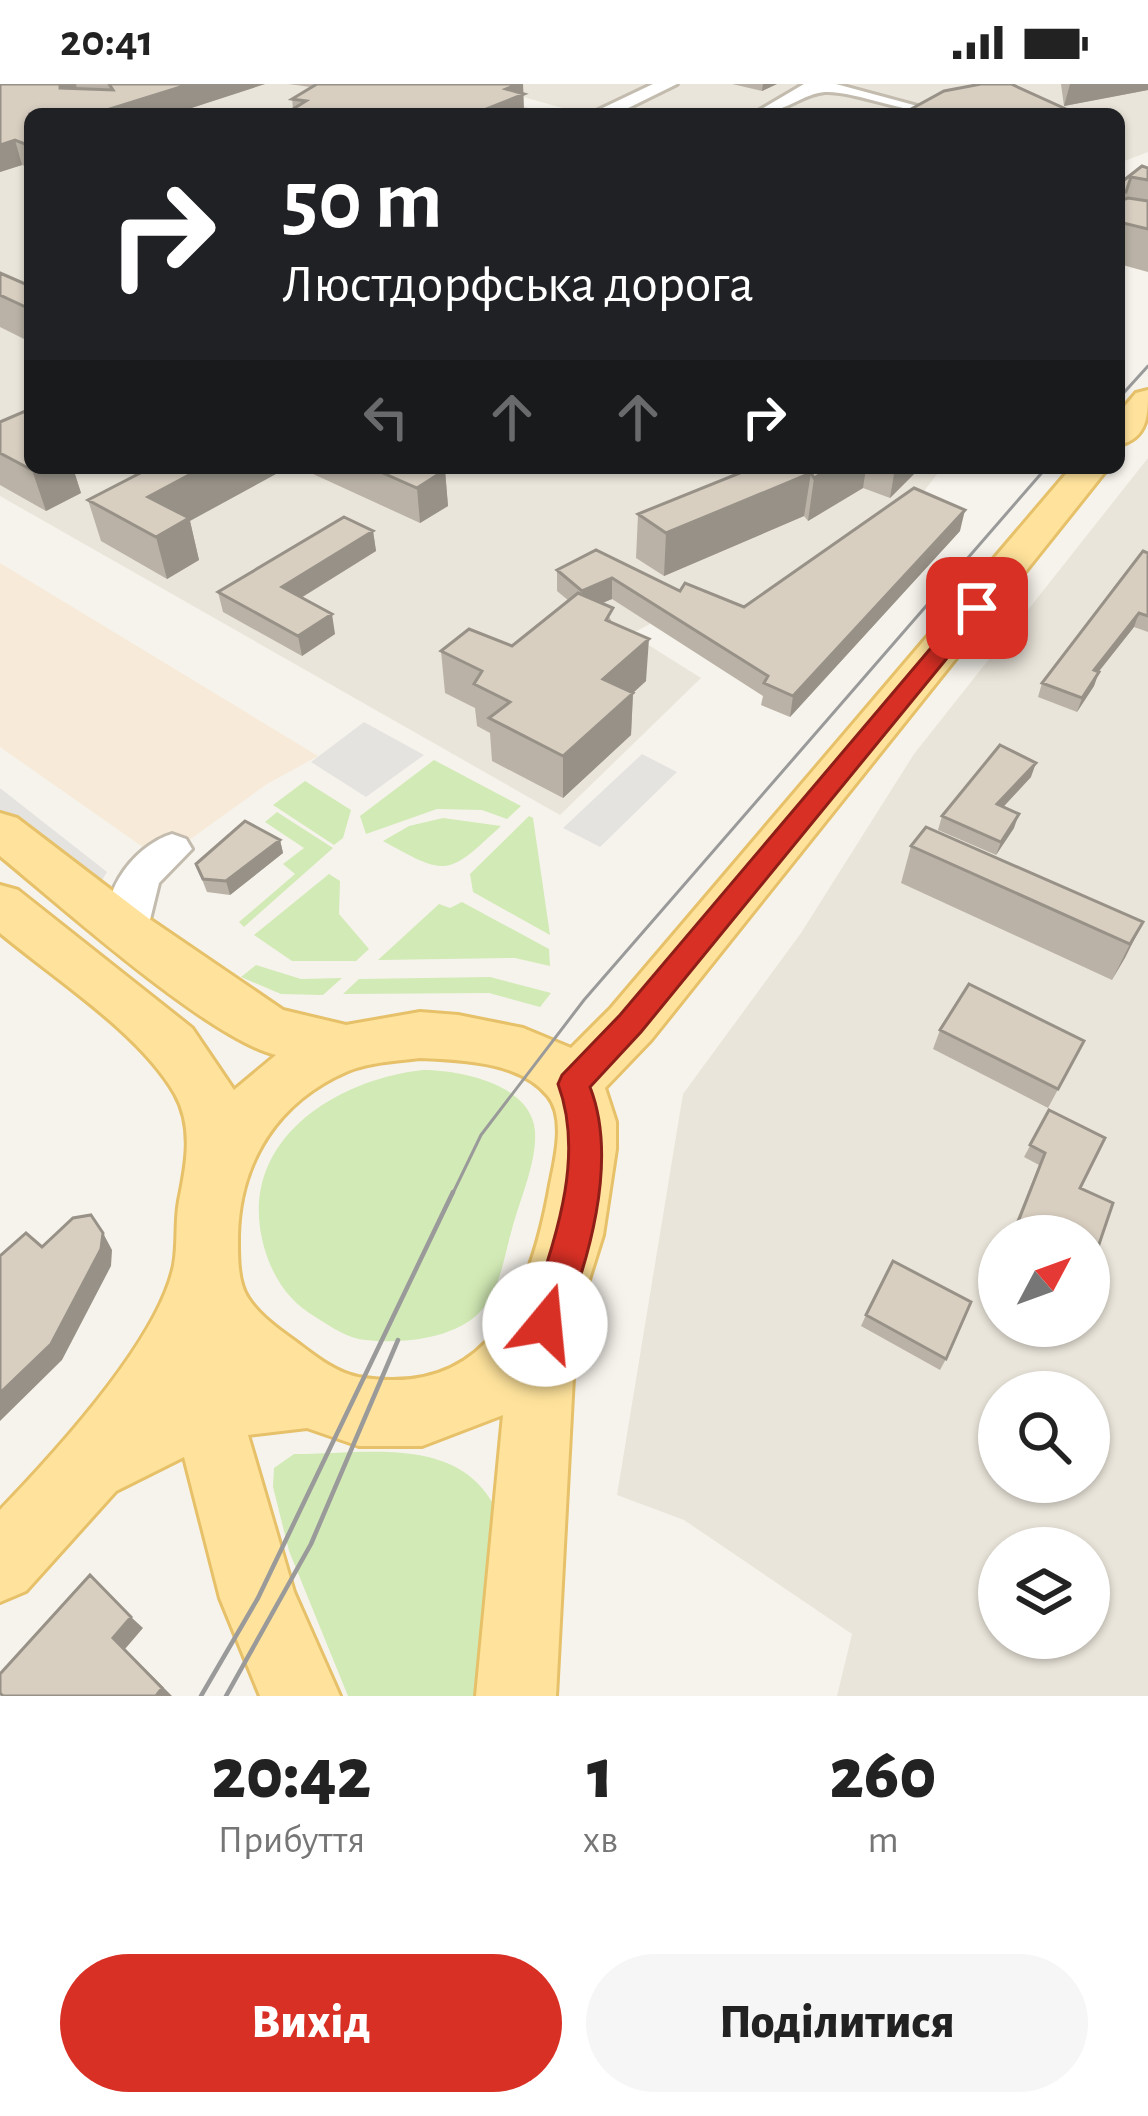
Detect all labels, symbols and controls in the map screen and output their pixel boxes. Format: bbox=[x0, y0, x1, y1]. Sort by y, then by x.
text: 20:41 bbox=[60, 19, 154, 64]
icon: right bbox=[84, 156, 240, 312]
text: 50 m bbox=[282, 160, 443, 244]
text: Люстдорфська дорога bbox=[282, 258, 754, 312]
icon: left bbox=[353, 384, 419, 450]
icon: ahead bbox=[479, 384, 545, 450]
icon: ahead bbox=[605, 384, 671, 450]
icon: right bbox=[731, 384, 797, 450]
pin bbox=[926, 557, 1028, 659]
icon: arrive bbox=[944, 575, 1010, 641]
north arrow bbox=[978, 1215, 1110, 1347]
map controls bbox=[978, 1215, 1110, 1659]
position arrow bbox=[482, 1261, 608, 1387]
button: search bbox=[978, 1371, 1110, 1503]
button: layers bbox=[978, 1527, 1110, 1659]
text: 20:42 bbox=[211, 1739, 371, 1811]
text: 1 bbox=[587, 1739, 614, 1811]
text: 260 bbox=[829, 1739, 936, 1811]
text: Прибуття bbox=[217, 1821, 365, 1860]
text: хв bbox=[583, 1821, 618, 1860]
text: m bbox=[867, 1821, 899, 1860]
button: Вихід bbox=[60, 1954, 562, 2092]
button: Поділитися bbox=[586, 1954, 1088, 2092]

